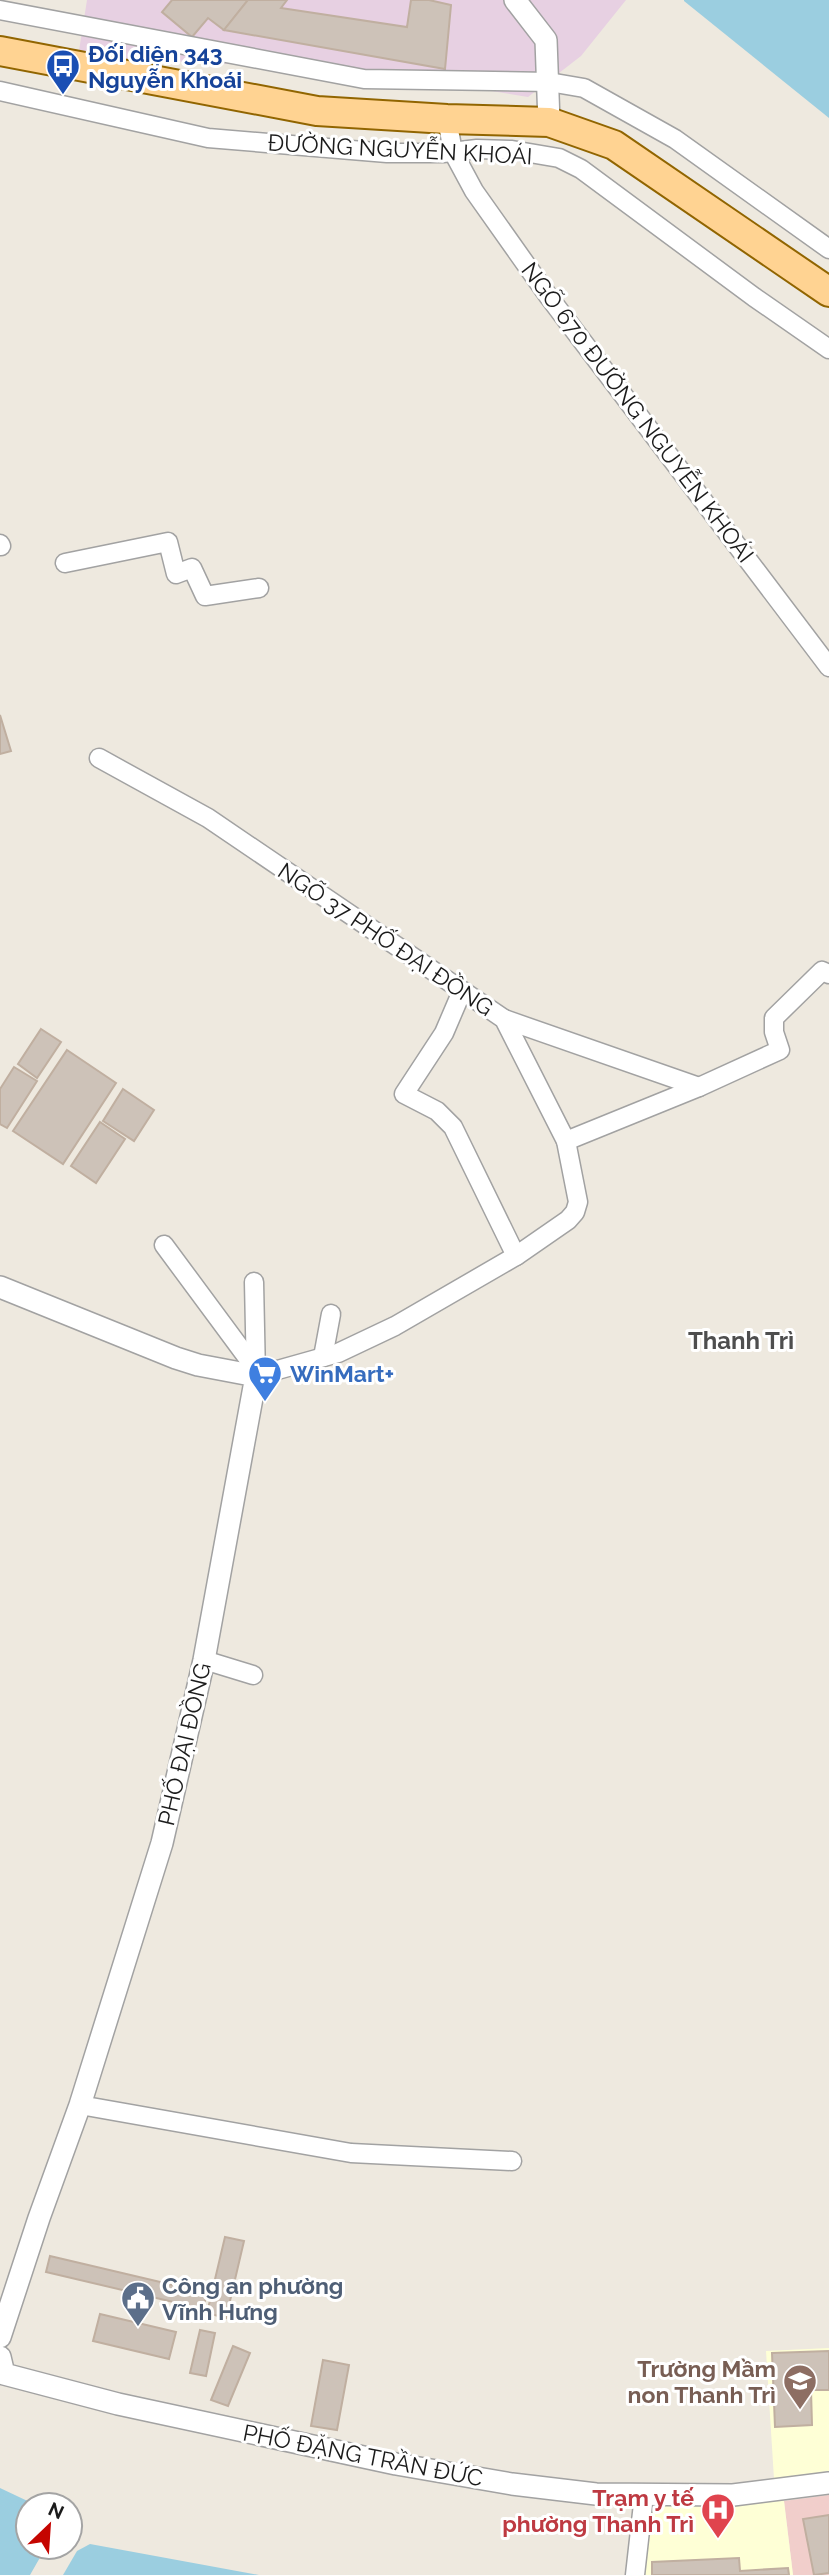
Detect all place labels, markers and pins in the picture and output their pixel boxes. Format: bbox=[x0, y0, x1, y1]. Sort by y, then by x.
place label: Đối diện 343 Nguyễn Khoái bbox=[88, 40, 242, 93]
bus stop icon: Đối diện 343 Nguyễn Khoái bbox=[44, 47, 82, 96]
supermarket icon: WinMart+ bbox=[246, 1354, 284, 1403]
place label: WinMart+ bbox=[290, 1360, 394, 1387]
place label: Công an phường Vĩnh Hưng bbox=[162, 2272, 343, 2325]
public building icon: Công an phường Vĩnh Hưng bbox=[119, 2279, 157, 2328]
place label: Trường Mầm non Thanh Trì bbox=[628, 2355, 776, 2408]
school or university icon: Trường Mầm non Thanh Trì bbox=[781, 2362, 819, 2411]
place label: Trạm y tế phường Thanh Trì bbox=[502, 2484, 694, 2537]
hospital icon: Trạm y tế phường Thanh Trì bbox=[699, 2491, 737, 2540]

